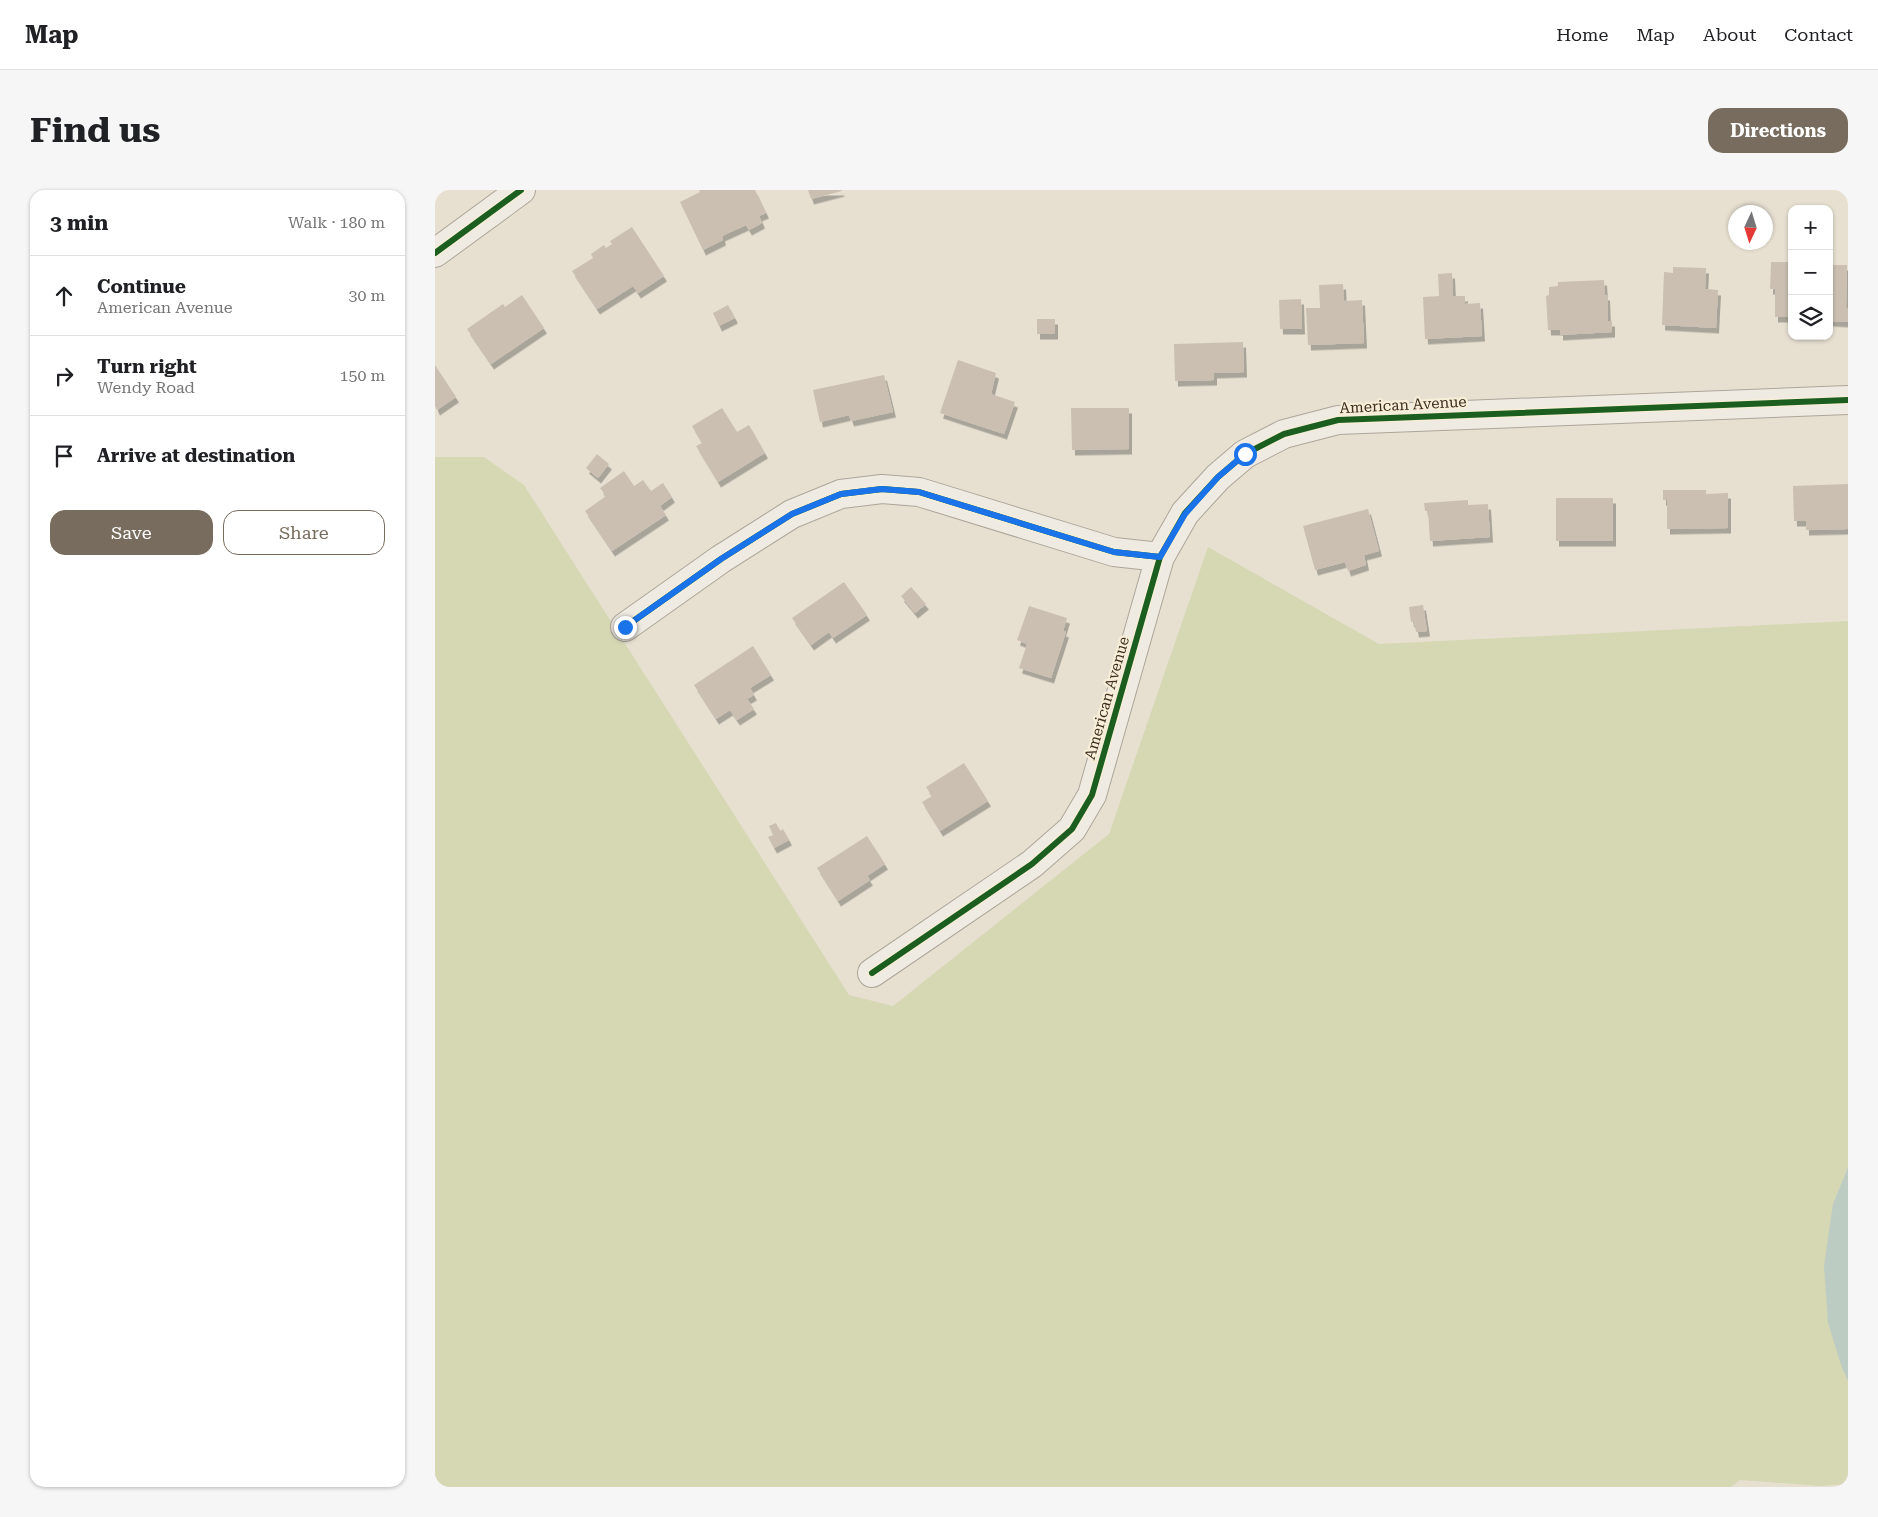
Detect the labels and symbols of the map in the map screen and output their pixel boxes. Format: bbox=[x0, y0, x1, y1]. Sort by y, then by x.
north arrow bbox=[1728, 205, 1773, 250]
street label: American Avenue bbox=[1339, 393, 1467, 417]
route start bbox=[1234, 443, 1257, 466]
route end bbox=[614, 616, 637, 639]
street label: American Avenue bbox=[1081, 634, 1133, 762]

